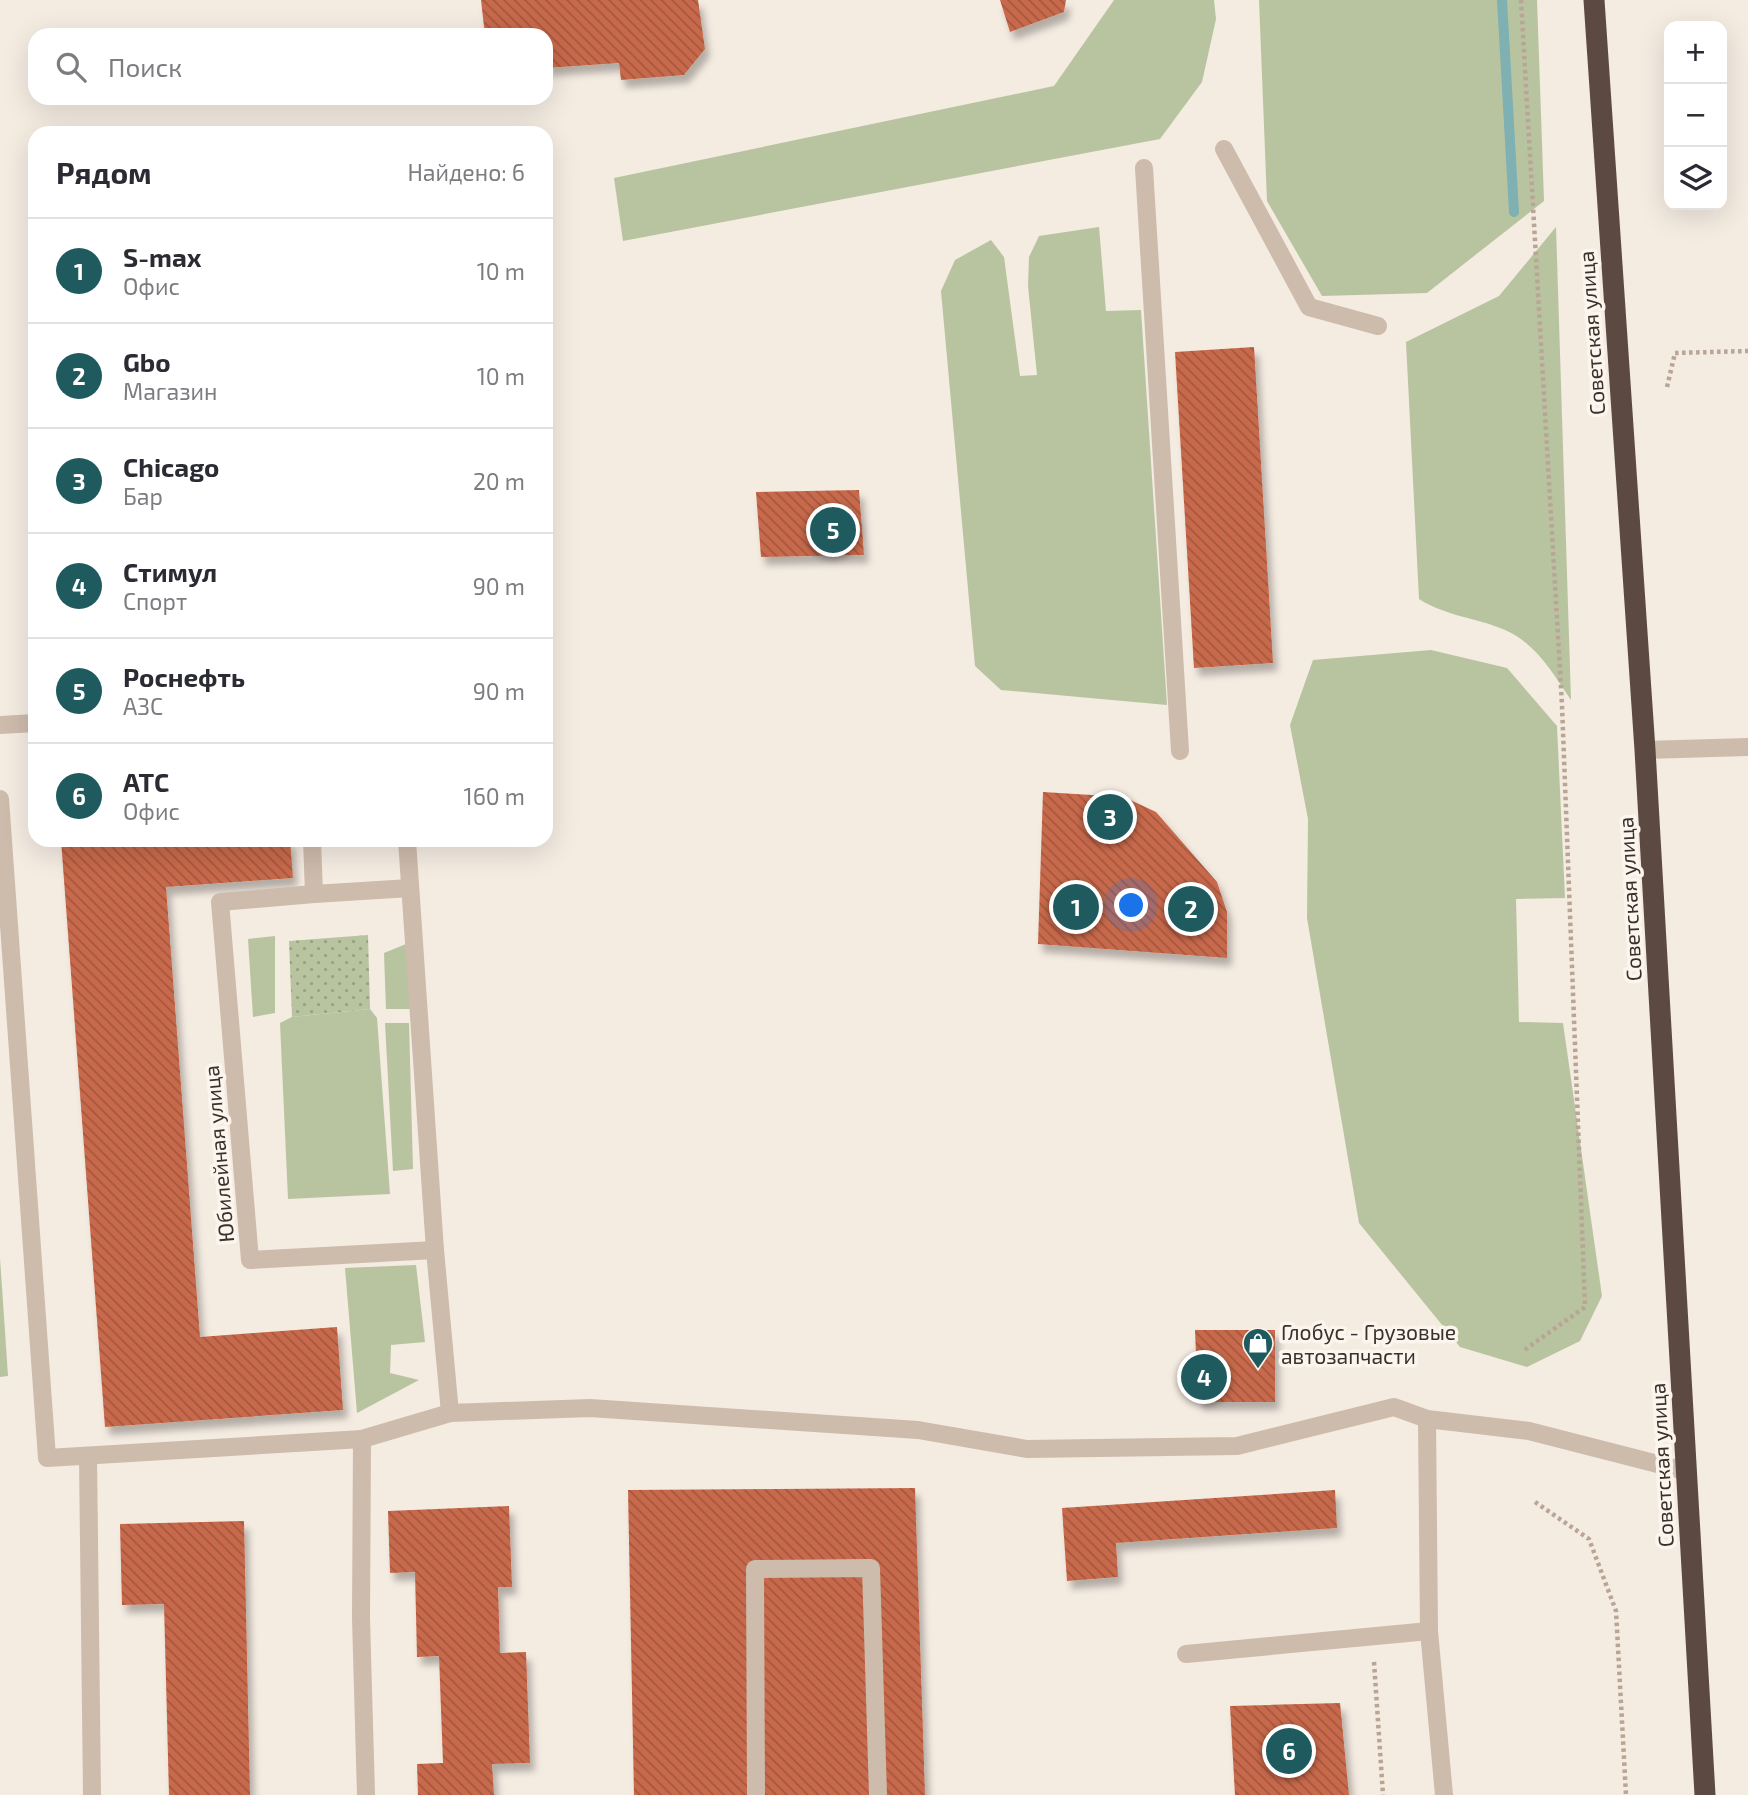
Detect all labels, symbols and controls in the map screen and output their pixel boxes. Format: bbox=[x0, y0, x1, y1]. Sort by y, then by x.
map controls bbox=[1664, 21, 1727, 210]
button: + bbox=[1664, 21, 1727, 84]
search box bbox=[28, 28, 553, 105]
icon: search bbox=[52, 48, 90, 86]
text: Поиск bbox=[108, 51, 182, 82]
button: − bbox=[1664, 84, 1727, 147]
button: layers bbox=[1664, 147, 1727, 210]
text: Рядом bbox=[56, 154, 152, 190]
text: Найдено: 6 bbox=[407, 158, 525, 186]
text: S-max bbox=[123, 241, 201, 272]
street label: Советская улица bbox=[1573, 250, 1610, 416]
text: 1 bbox=[74, 257, 84, 285]
text: 10 m bbox=[477, 257, 525, 285]
text: Офис bbox=[123, 272, 180, 300]
text: Gbo bbox=[123, 346, 171, 377]
text: 2 bbox=[72, 362, 86, 390]
text: 10 m bbox=[477, 362, 525, 390]
text: Магазин bbox=[123, 377, 217, 405]
text: Chicago bbox=[123, 451, 219, 482]
text: 3 bbox=[72, 467, 86, 495]
text: 20 m bbox=[473, 467, 525, 495]
text: Бар bbox=[123, 482, 163, 510]
pin: 5 bbox=[810, 504, 856, 556]
text: Стимул bbox=[123, 556, 217, 587]
text: 4 bbox=[72, 572, 86, 600]
text: 90 m bbox=[473, 572, 525, 600]
text: Спорт bbox=[123, 587, 187, 615]
text: Роснефть bbox=[123, 661, 245, 692]
text: 5 bbox=[73, 677, 85, 705]
text: 90 m bbox=[473, 677, 525, 705]
text: АЗС bbox=[123, 692, 163, 720]
text: АТС bbox=[123, 766, 169, 797]
text: 6 bbox=[72, 782, 86, 810]
text: 160 m bbox=[464, 782, 525, 810]
pin: 3 bbox=[1087, 791, 1133, 843]
text: Офис bbox=[123, 797, 180, 825]
street label: Советская улица bbox=[1612, 816, 1647, 982]
pin: 1 bbox=[1053, 881, 1099, 933]
pin: 2 bbox=[1168, 883, 1214, 935]
your location bbox=[1114, 888, 1148, 922]
street label: Юбилейная улица bbox=[198, 1064, 239, 1244]
place label: Глобус - Грузовые автозапчасти bbox=[1281, 1319, 1456, 1368]
shop icon: Глобус - Грузовые автозапчасти bbox=[1241, 1326, 1275, 1370]
pin: 4 bbox=[1181, 1351, 1227, 1403]
street label: Советская улица bbox=[1644, 1382, 1679, 1548]
pin: 6 bbox=[1266, 1725, 1312, 1777]

